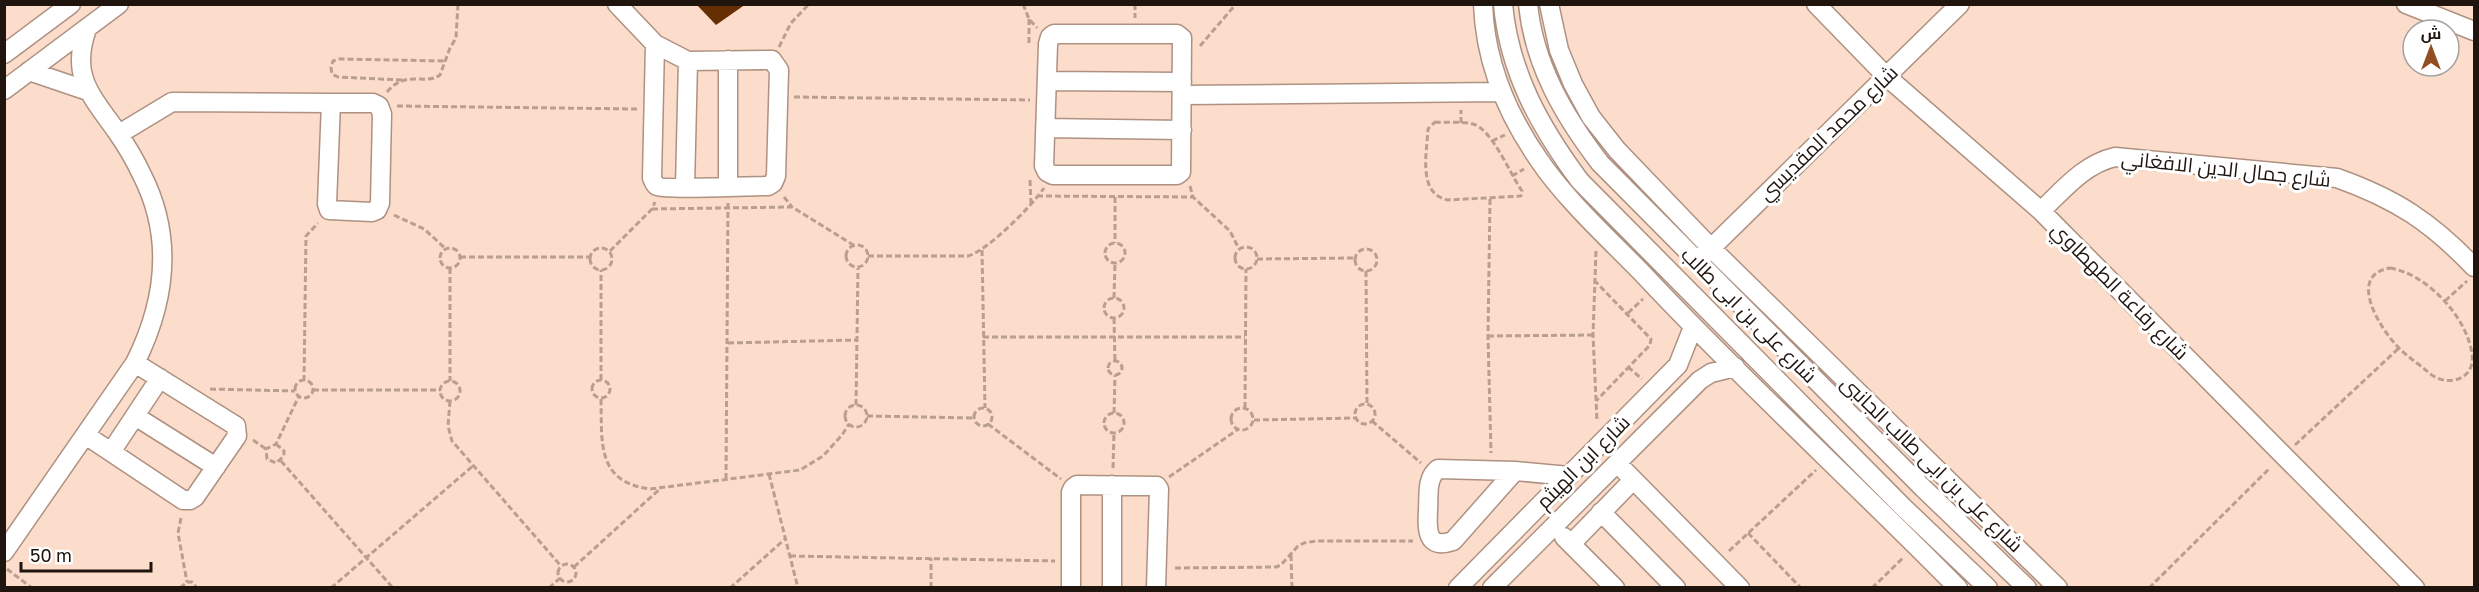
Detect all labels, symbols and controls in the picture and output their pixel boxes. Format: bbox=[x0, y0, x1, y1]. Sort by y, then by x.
north arrow bbox=[2401, 18, 2461, 78]
text: ش bbox=[2421, 23, 2441, 43]
street label: شارع محمد المقديسي bbox=[1753, 60, 1905, 208]
street label: شارع جمال الدين الافغاني bbox=[2120, 145, 2332, 196]
street label: شارع رفاعة الطهطاوي bbox=[2044, 217, 2194, 367]
street label: شارع على بن ابى طالب bbox=[1675, 241, 1823, 389]
street label: شارع على بن ابى طالب الجانبى bbox=[1835, 370, 2029, 559]
street label: شارع ابن الهيثم bbox=[1531, 410, 1636, 515]
scale bar bbox=[21, 535, 152, 573]
text: 50 m bbox=[30, 544, 72, 566]

